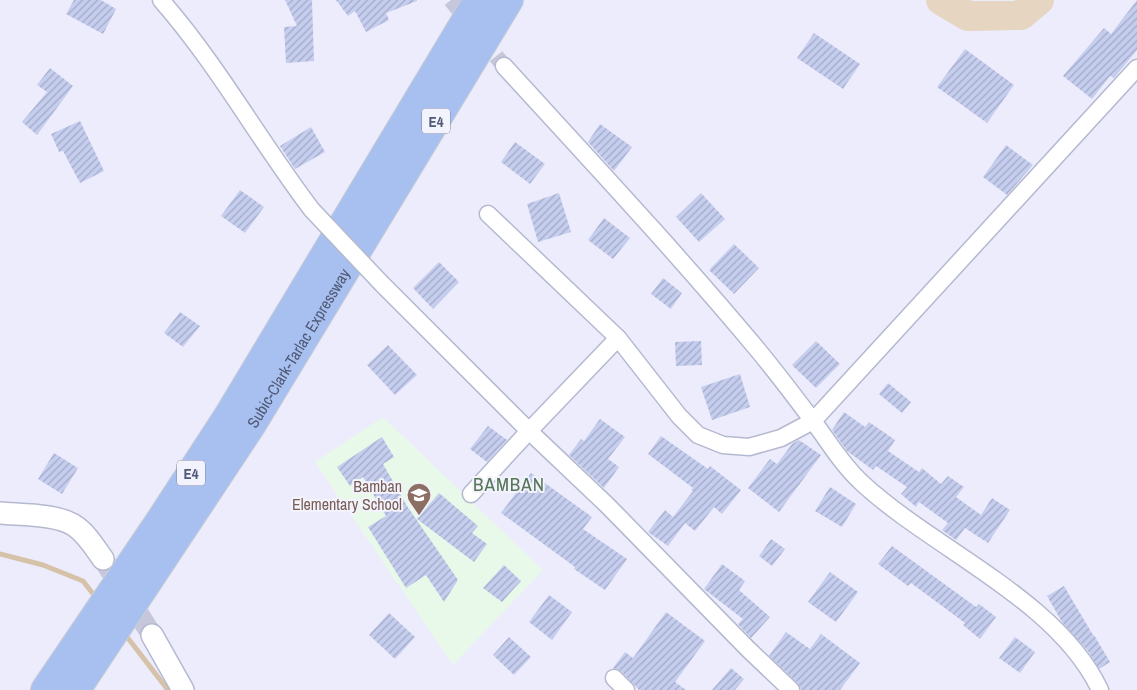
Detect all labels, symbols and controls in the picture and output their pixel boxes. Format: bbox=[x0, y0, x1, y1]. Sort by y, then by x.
road number: E4 bbox=[422, 108, 450, 134]
street label: Subic-Clark-Tarlac Expressway bbox=[242, 264, 355, 432]
road number: E4 bbox=[177, 460, 205, 486]
district label: BAMBAN bbox=[473, 471, 545, 497]
place label: Bamban Elementary School bbox=[292, 475, 402, 515]
school or university icon: Bamban Elementary School bbox=[406, 482, 432, 516]

